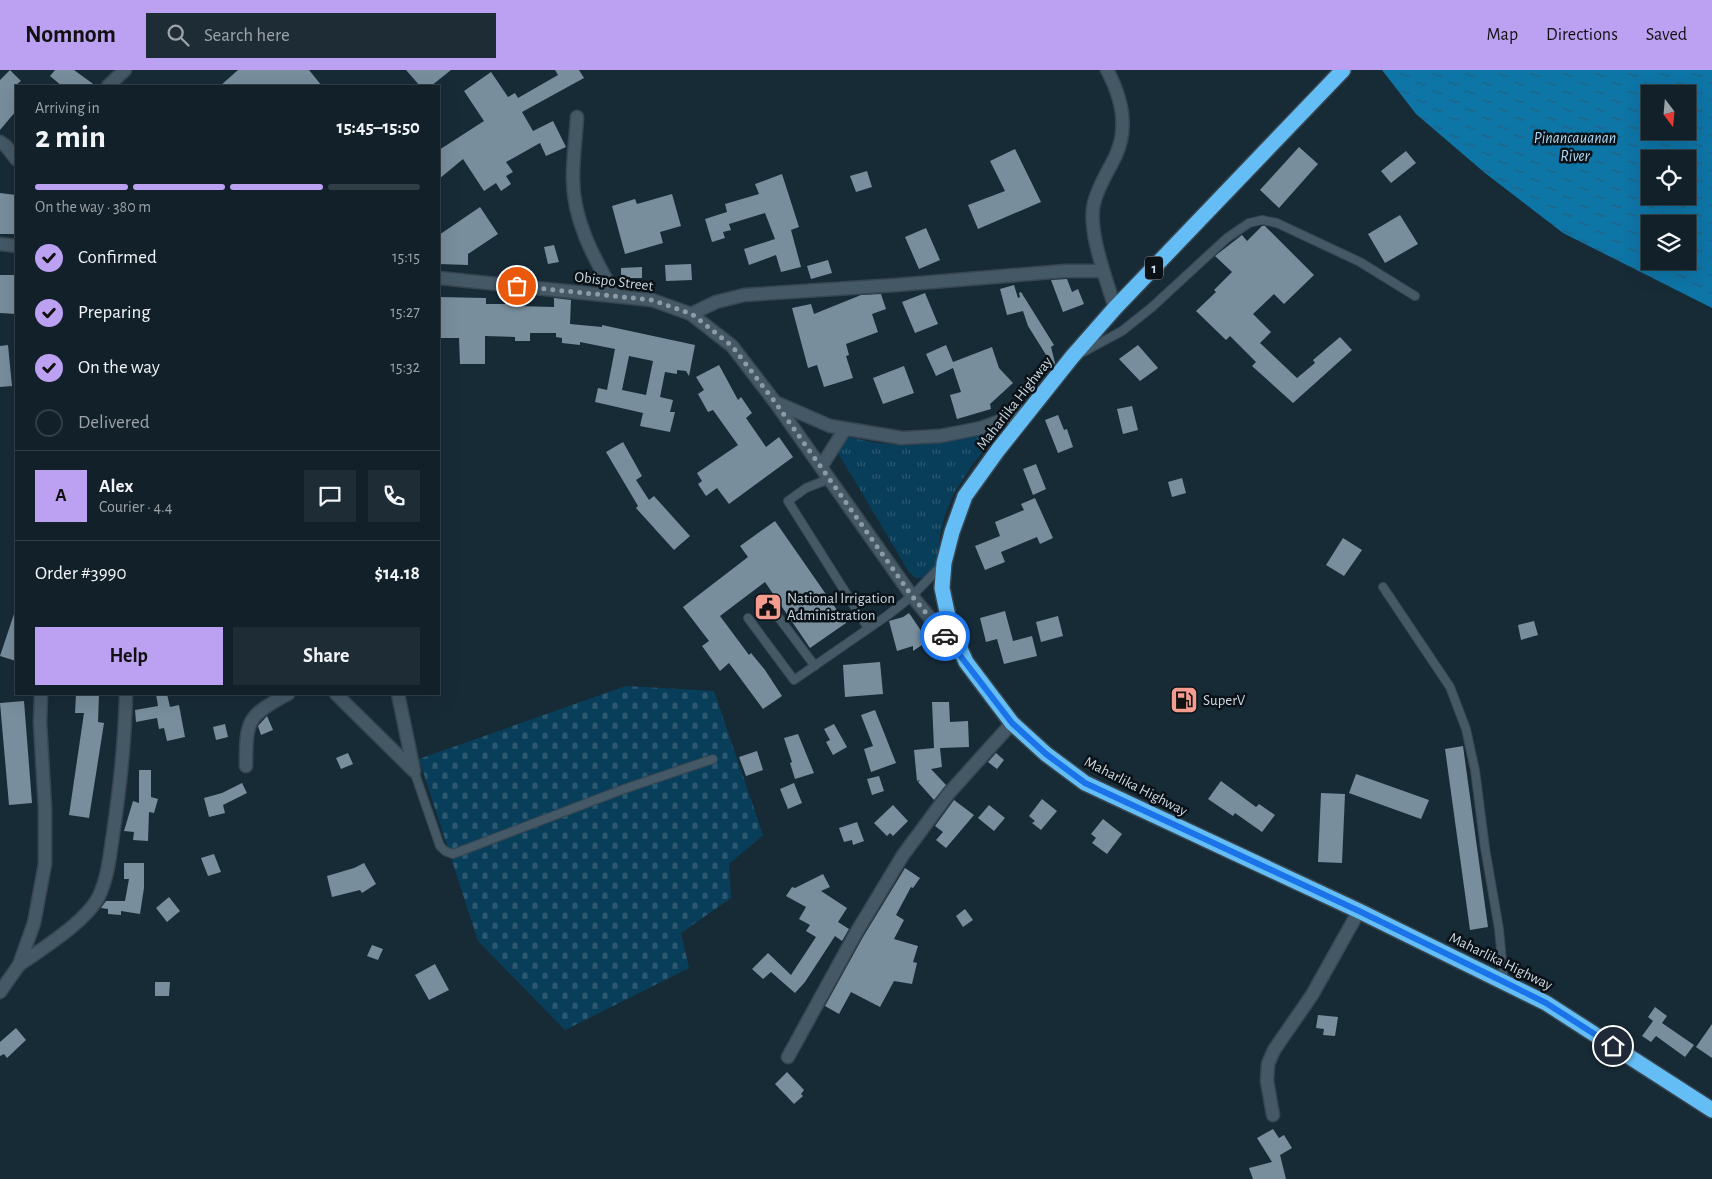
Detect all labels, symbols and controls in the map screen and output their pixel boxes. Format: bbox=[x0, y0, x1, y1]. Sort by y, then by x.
search box bbox=[146, 13, 496, 58]
icon: search bbox=[164, 21, 192, 49]
text: Nomnom bbox=[25, 23, 116, 47]
text: Search here bbox=[204, 26, 290, 45]
text: Map bbox=[1487, 26, 1518, 44]
text: Directions bbox=[1546, 26, 1618, 44]
text: Saved bbox=[1646, 26, 1687, 44]
north arrow bbox=[1641, 85, 1696, 140]
map controls bbox=[1641, 85, 1696, 270]
text: Arriving in bbox=[35, 100, 100, 116]
text: 15:45–15:50 bbox=[337, 118, 420, 137]
text: 2 min bbox=[35, 121, 106, 153]
water label: Pinancauanan River bbox=[1534, 130, 1616, 164]
button: locate bbox=[1641, 150, 1696, 205]
text: On the way · 380 m bbox=[35, 199, 151, 215]
button: layers bbox=[1641, 215, 1696, 270]
icon: check bbox=[35, 244, 63, 272]
text: Confirmed bbox=[78, 248, 157, 267]
text: 15:15 bbox=[392, 249, 420, 265]
road number: 1 bbox=[1145, 257, 1163, 280]
pin bbox=[496, 265, 538, 307]
street label: Obispo Street bbox=[574, 269, 654, 294]
icon: bag bbox=[503, 272, 531, 300]
icon: check bbox=[35, 299, 63, 327]
text: Preparing bbox=[78, 303, 151, 322]
text: 15:27 bbox=[390, 304, 420, 320]
icon: check bbox=[35, 354, 63, 382]
street label: Maharlika Highway bbox=[974, 354, 1055, 452]
text: On the way bbox=[78, 358, 160, 377]
text: 15:32 bbox=[390, 359, 420, 375]
text: Delivered bbox=[78, 413, 150, 432]
button: chat bbox=[304, 470, 356, 522]
button: phone bbox=[368, 470, 420, 522]
text: Alex bbox=[99, 477, 133, 496]
text: A bbox=[55, 486, 67, 505]
text: Courier · 4.4 bbox=[99, 499, 172, 515]
text: Order #3990 bbox=[35, 564, 127, 583]
text: $14.18 bbox=[374, 564, 420, 583]
place label: National Irrigation Administration bbox=[787, 591, 895, 623]
public building icon: National Irrigation Administration bbox=[753, 592, 783, 622]
courier bbox=[920, 611, 970, 661]
icon: car bbox=[931, 622, 959, 650]
button: Help bbox=[35, 627, 223, 685]
button: Share bbox=[233, 627, 420, 685]
fuel station icon: SuperV bbox=[1169, 685, 1199, 715]
place label: SuperV bbox=[1203, 693, 1246, 708]
street label: Maharlika Highway bbox=[1082, 754, 1190, 819]
street label: Maharlika Highway bbox=[1447, 930, 1555, 993]
pin bbox=[1592, 1025, 1634, 1067]
icon: home bbox=[1599, 1032, 1627, 1060]

